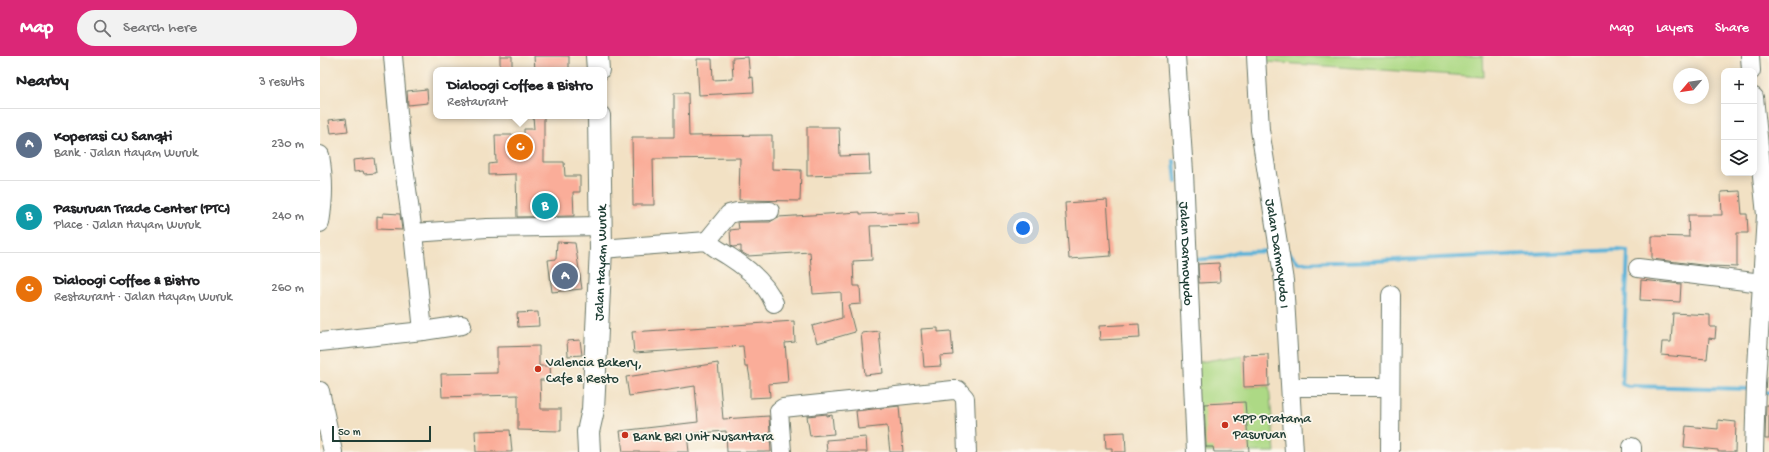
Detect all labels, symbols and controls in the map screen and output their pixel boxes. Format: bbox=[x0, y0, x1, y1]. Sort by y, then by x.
search box bbox=[77, 10, 357, 46]
text: Map bbox=[20, 17, 53, 40]
icon: search bbox=[91, 17, 113, 39]
text: Search here bbox=[123, 19, 197, 37]
text: Map bbox=[1610, 20, 1634, 37]
text: Layers bbox=[1656, 20, 1693, 37]
text: Share bbox=[1715, 20, 1749, 37]
popup bbox=[433, 67, 607, 119]
north arrow bbox=[1673, 68, 1709, 104]
map controls bbox=[1721, 68, 1757, 176]
button: + bbox=[1721, 68, 1757, 104]
text: Nearby bbox=[16, 72, 69, 92]
text: 3 results bbox=[259, 75, 304, 90]
text: Dialoogi Coffee & Bistro bbox=[447, 77, 593, 95]
text: Restaurant bbox=[447, 95, 507, 110]
button: − bbox=[1721, 104, 1757, 140]
text: Koperasi CU Sanqti bbox=[54, 128, 172, 146]
pin: C bbox=[507, 132, 533, 162]
text: A bbox=[25, 137, 33, 152]
text: 230 m bbox=[271, 137, 304, 152]
button: layers bbox=[1721, 140, 1757, 176]
text: Bank · Jalan Hayam Wuruk bbox=[54, 146, 198, 161]
pin: B bbox=[532, 191, 558, 221]
street label: Jalan Darmoyudo I bbox=[1260, 198, 1292, 309]
text: Pasuruan Trade Center (PTC) bbox=[54, 200, 230, 218]
street label: Jalan Darmoyudo bbox=[1174, 201, 1196, 306]
street label: Jalan Hayam Wuruk bbox=[591, 203, 612, 321]
text: B bbox=[26, 209, 32, 224]
text: 240 m bbox=[272, 209, 304, 224]
text: Place · Jalan Hayam Wuruk bbox=[54, 218, 200, 233]
your location bbox=[1013, 218, 1033, 238]
pin: A bbox=[552, 261, 578, 291]
text: Dialoogi Coffee & Bistro bbox=[54, 272, 200, 290]
text: C bbox=[25, 281, 33, 296]
text: 260 m bbox=[271, 281, 304, 296]
text: Restaurant · Jalan Hayam Wuruk bbox=[54, 290, 232, 305]
place label: Valencia Bakery, Cafe & Resto bbox=[545, 355, 642, 388]
marker: Valencia Bakery, Cafe & Resto bbox=[533, 364, 543, 374]
place label: KPP Pratama Pasuruan bbox=[1232, 411, 1312, 444]
marker: KPP Pratama Pasuruan bbox=[1220, 420, 1230, 430]
scale bar bbox=[332, 424, 431, 443]
text: 50 m bbox=[338, 427, 360, 439]
place label: Bank BRI Unit Nusantara bbox=[632, 429, 775, 446]
marker: Bank BRI Unit Nusantara bbox=[620, 430, 630, 440]

